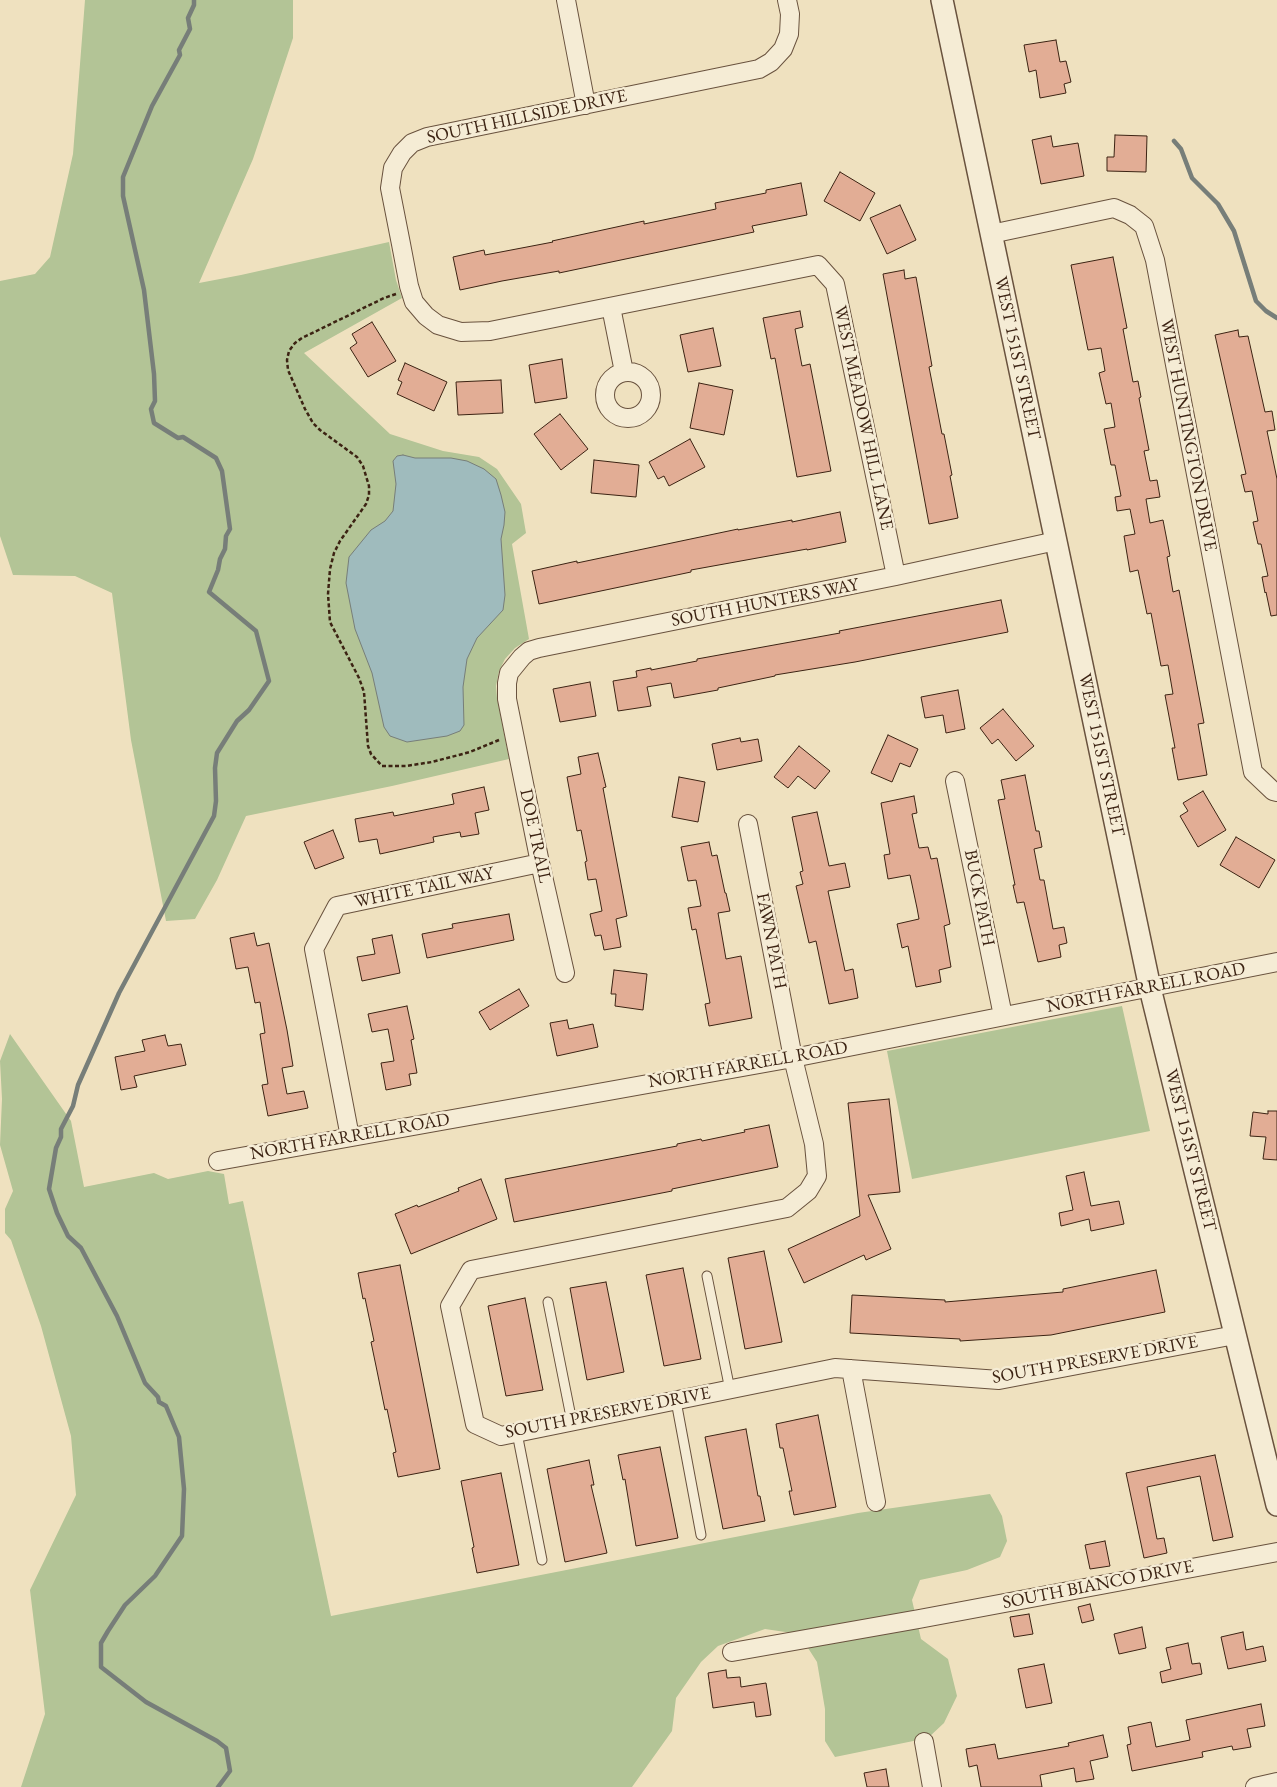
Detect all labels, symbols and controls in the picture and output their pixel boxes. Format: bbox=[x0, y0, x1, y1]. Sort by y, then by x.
street label: SOUTH HILLSIDE DRIVE bbox=[425, 85, 629, 149]
street label: WEST 151ST STREET bbox=[989, 274, 1045, 442]
street label: WEST MEADOW HILL LANE bbox=[829, 304, 897, 532]
street label: WEST HUNTINGTON DRIVE bbox=[1155, 317, 1221, 553]
street label: SOUTH HUNTERS WAY bbox=[669, 574, 861, 632]
street label: WEST 151ST STREET bbox=[1073, 671, 1129, 839]
street label: DOE TRAIL bbox=[514, 787, 556, 885]
street label: BUCK PATH bbox=[959, 848, 999, 948]
street label: WHITE TAIL WAY bbox=[352, 863, 496, 913]
street label: FAWN PATH bbox=[751, 891, 791, 991]
street label: NORTH FARRELL ROAD bbox=[1045, 958, 1247, 1018]
street label: NORTH FARRELL ROAD bbox=[647, 1037, 849, 1093]
street label: WEST 151ST STREET bbox=[1159, 1067, 1221, 1233]
street label: NORTH FARRELL ROAD bbox=[249, 1109, 451, 1165]
street label: SOUTH PRESERVE DRIVE bbox=[990, 1331, 1200, 1389]
street label: SOUTH PRESERVE DRIVE bbox=[504, 1383, 712, 1443]
street label: SOUTH BIANCO DRIVE bbox=[1001, 1556, 1195, 1614]

